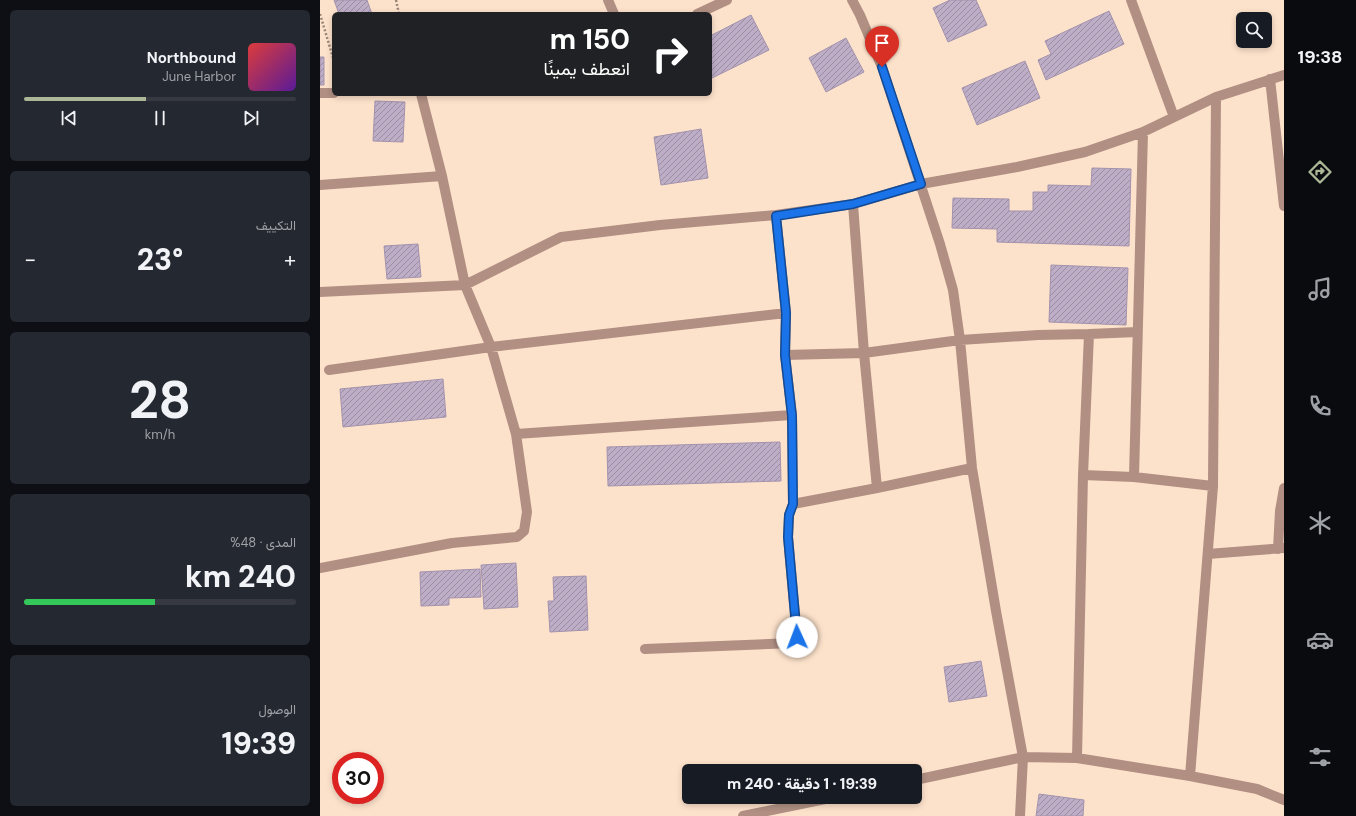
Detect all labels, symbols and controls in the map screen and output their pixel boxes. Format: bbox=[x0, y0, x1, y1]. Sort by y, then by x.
map controls bbox=[1236, 12, 1272, 48]
button: search bbox=[1236, 12, 1272, 48]
text: 150 m bbox=[550, 21, 630, 58]
pin bbox=[865, 26, 899, 67]
icon: right bbox=[644, 28, 696, 80]
icon: arrive bbox=[871, 32, 893, 54]
text: 19:38 bbox=[1298, 45, 1342, 69]
text: Northbound bbox=[147, 48, 236, 68]
text: انعطف يمينًا bbox=[544, 57, 630, 81]
text: June Harbor bbox=[162, 68, 236, 85]
icon: previous bbox=[58, 107, 80, 129]
icon: pause bbox=[149, 107, 171, 129]
icon: next bbox=[240, 107, 262, 129]
icon: directions bbox=[1306, 158, 1334, 186]
text: التكييف bbox=[256, 217, 296, 234]
text: 23° bbox=[137, 240, 183, 279]
text: − bbox=[24, 245, 36, 274]
text: + bbox=[284, 245, 296, 274]
icon: music bbox=[1306, 275, 1334, 303]
text: 28 bbox=[129, 366, 191, 434]
icon: phone bbox=[1306, 392, 1334, 420]
text: km/h bbox=[145, 426, 175, 443]
icon: climate bbox=[1306, 509, 1334, 537]
text: المدى · 48% bbox=[230, 534, 296, 551]
text: 240 km bbox=[185, 557, 296, 596]
position arrow bbox=[776, 616, 818, 658]
icon: car bbox=[1306, 626, 1334, 654]
text: الوصول bbox=[258, 701, 296, 718]
text: 19:39 bbox=[222, 724, 296, 763]
icon: filters bbox=[1306, 743, 1334, 771]
speed limit sign: 30 bbox=[332, 752, 384, 804]
text: 19:39 · 1 دقيقة · 240 m bbox=[727, 774, 877, 794]

